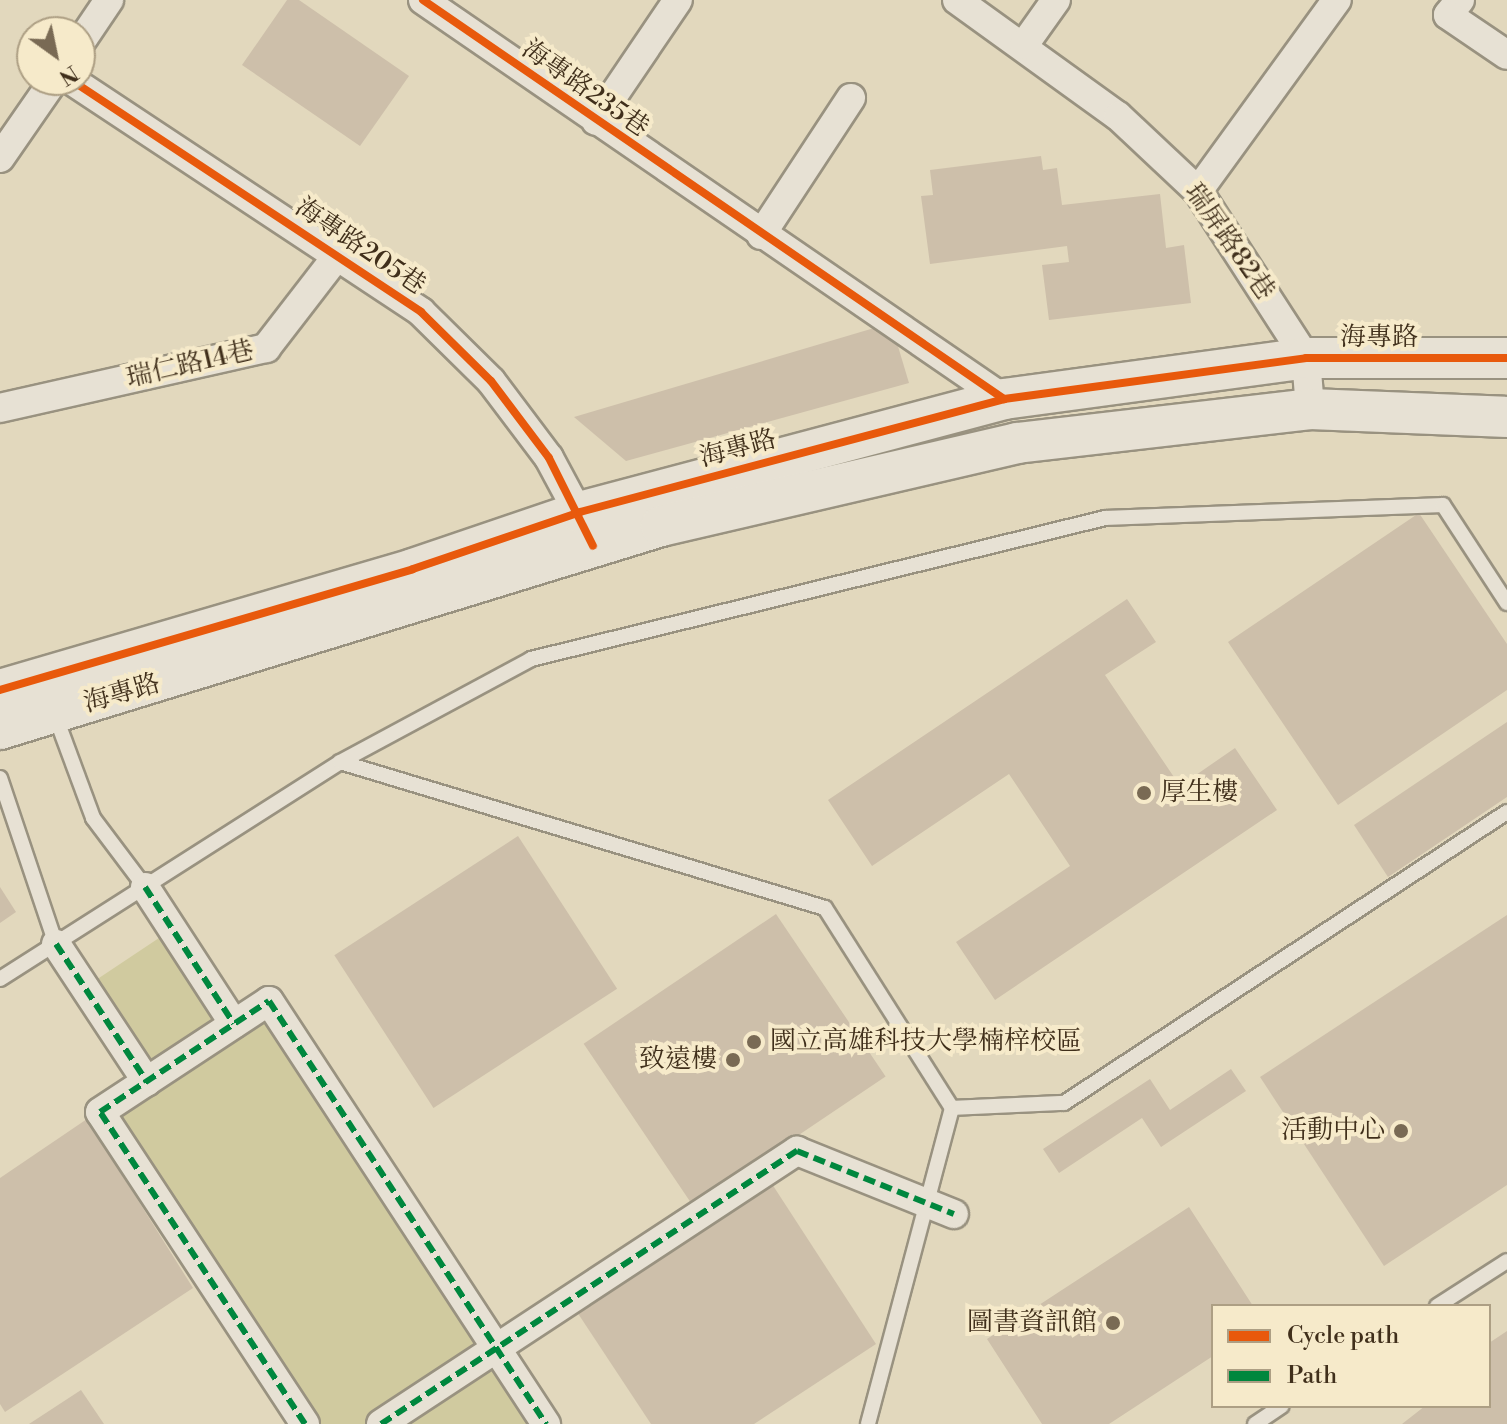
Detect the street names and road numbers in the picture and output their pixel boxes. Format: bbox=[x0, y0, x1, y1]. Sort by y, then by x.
street label: 海專路235巷 bbox=[516, 34, 654, 144]
street label: 瑞屏路82巷 bbox=[1178, 178, 1280, 306]
street label: 海專路205巷 bbox=[289, 192, 431, 302]
street label: 海專路 bbox=[1340, 322, 1418, 354]
street label: 瑞仁路14巷 bbox=[123, 335, 257, 395]
street label: 海專路 bbox=[696, 424, 780, 474]
street label: 海專路 bbox=[80, 668, 164, 720]

